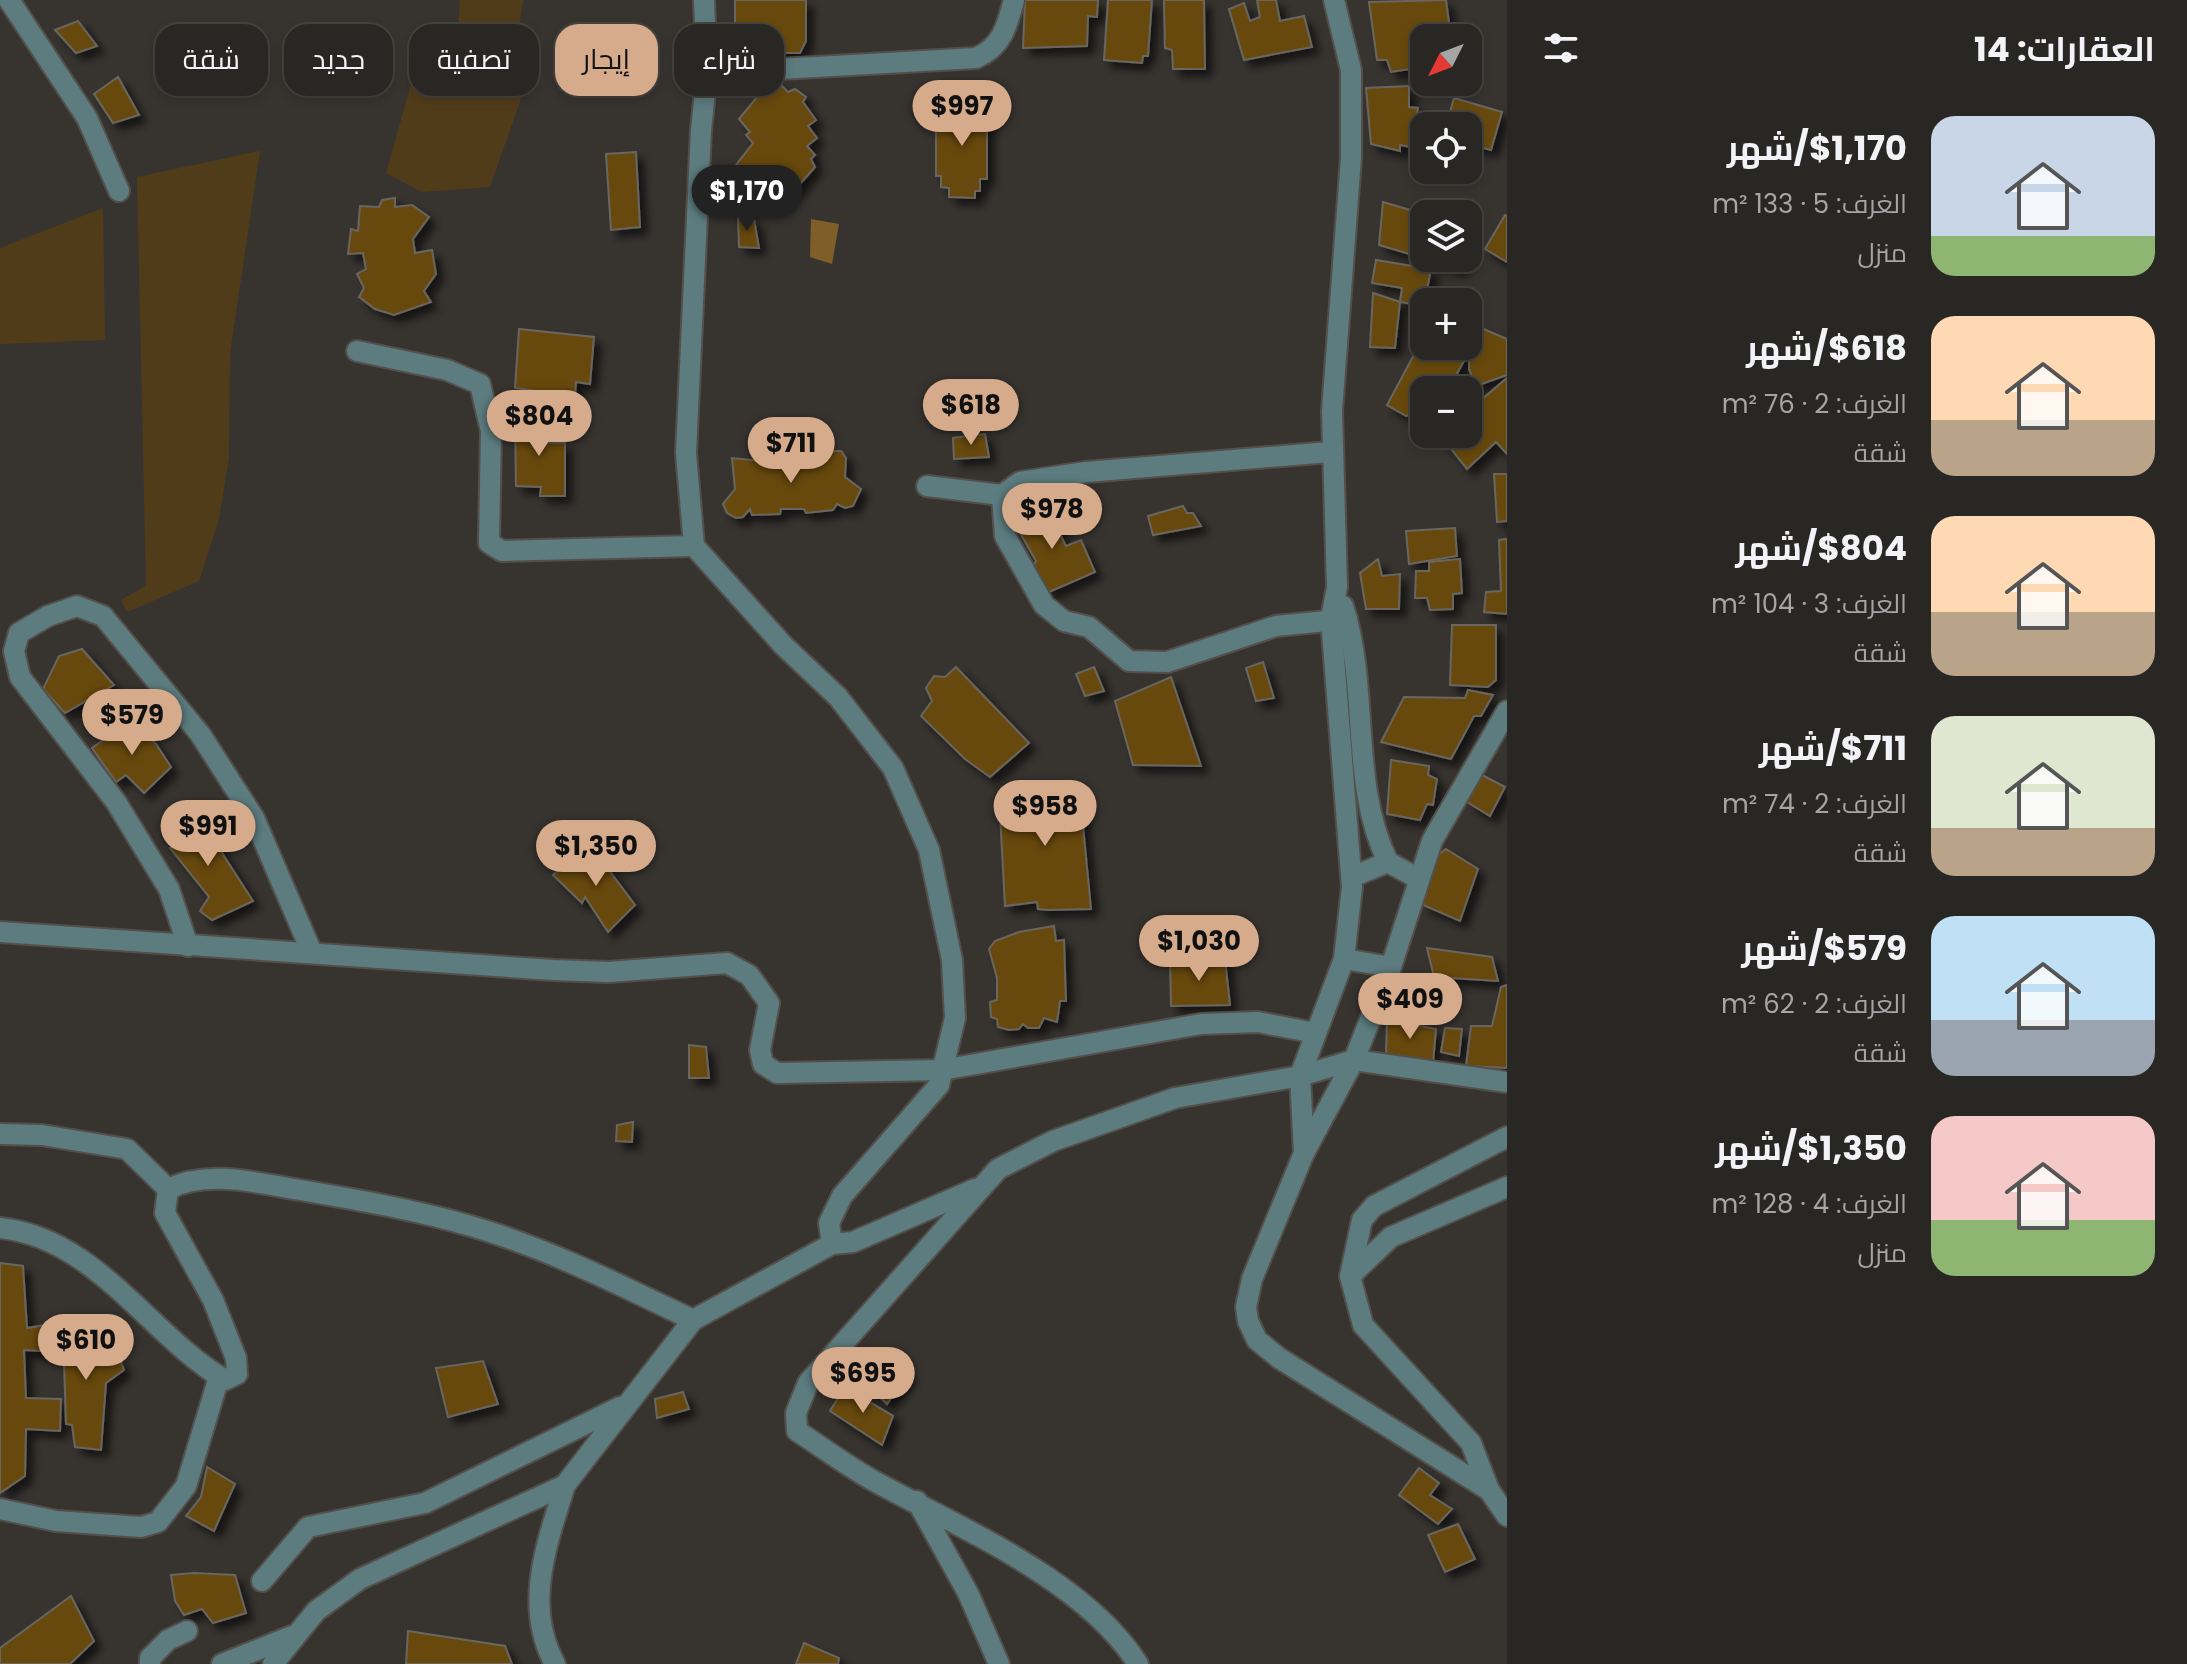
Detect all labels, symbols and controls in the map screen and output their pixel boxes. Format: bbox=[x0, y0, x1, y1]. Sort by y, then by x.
chip: شقة bbox=[155, 24, 268, 96]
chip: جديد bbox=[284, 24, 393, 96]
chip: تصفية bbox=[409, 24, 539, 96]
chip: إيجار bbox=[555, 24, 658, 96]
chip: شراء bbox=[674, 24, 784, 96]
north arrow bbox=[1410, 24, 1482, 96]
map controls bbox=[1410, 24, 1482, 448]
text: العقارات: 14 bbox=[1974, 25, 2155, 73]
icon: filters bbox=[1539, 26, 1583, 70]
pin: $997 bbox=[915, 80, 1009, 148]
text: $997 bbox=[931, 88, 994, 124]
button: locate bbox=[1410, 112, 1482, 184]
text: $1,170/شهر bbox=[1727, 124, 1907, 172]
icon: home bbox=[1995, 148, 2091, 244]
pin: $1,170 bbox=[682, 165, 812, 233]
text: $1,170 bbox=[710, 173, 784, 209]
text: الغرف: 5 · 133 m² bbox=[1712, 186, 1907, 222]
button: layers bbox=[1410, 200, 1482, 272]
text: منزل bbox=[1858, 235, 1907, 271]
button: + bbox=[1410, 288, 1482, 360]
text: $618/شهر bbox=[1746, 324, 1907, 372]
icon: home bbox=[1995, 348, 2091, 444]
button: − bbox=[1410, 376, 1482, 448]
pin: $618 bbox=[924, 379, 1018, 447]
text: الغرف: 2 · 76 m² bbox=[1722, 386, 1907, 422]
text: $618 bbox=[941, 387, 1001, 423]
pin: $804 bbox=[492, 390, 586, 458]
text: $804 bbox=[505, 398, 573, 434]
pin: $711 bbox=[744, 417, 838, 485]
text: $711 bbox=[766, 425, 816, 461]
text: شقة bbox=[1854, 435, 1907, 471]
pin: $978 bbox=[1005, 483, 1099, 551]
text: $978 bbox=[1020, 491, 1084, 527]
text: $804/شهر bbox=[1736, 524, 1907, 572]
icon: home bbox=[1995, 548, 2091, 644]
text: الغرف: 3 · 104 m² bbox=[1711, 586, 1907, 622]
text: شقة bbox=[1854, 635, 1907, 671]
pin: $579 bbox=[85, 689, 179, 757]
text: $579 bbox=[100, 697, 164, 733]
text: $711/شهر bbox=[1759, 724, 1907, 772]
icon: home bbox=[1995, 748, 2091, 844]
pin: $958 bbox=[998, 780, 1092, 848]
text: الغرف: 2 · 74 m² bbox=[1722, 786, 1907, 822]
text: $958 bbox=[1012, 788, 1078, 824]
pin: $991 bbox=[161, 800, 255, 868]
text: $991 bbox=[179, 808, 237, 844]
pin: $1,350 bbox=[531, 820, 661, 888]
text: $1,350 bbox=[554, 828, 638, 864]
text: شقة bbox=[1854, 835, 1907, 871]
pin: $1,030 bbox=[1134, 915, 1264, 983]
text: $1,030 bbox=[1157, 923, 1241, 959]
text: $579/شهر bbox=[1742, 924, 1907, 972]
icon: home bbox=[1995, 948, 2091, 1044]
pin: $409 bbox=[1363, 973, 1457, 1041]
text: $409 bbox=[1376, 981, 1444, 1017]
text: الغرف: 2 · 62 m² bbox=[1721, 986, 1907, 1022]
text: شقة bbox=[1854, 1035, 1907, 1071]
text: $1,350/شهر bbox=[1715, 1124, 1907, 1172]
icon: home bbox=[1995, 1148, 2091, 1244]
text: الغرف: 4 · 128 m² bbox=[1711, 1186, 1907, 1222]
text: منزل bbox=[1858, 1235, 1907, 1271]
pin: $610 bbox=[39, 1314, 133, 1382]
text: $610 bbox=[56, 1322, 116, 1358]
pin: $695 bbox=[816, 1347, 910, 1415]
text: $695 bbox=[830, 1355, 896, 1391]

